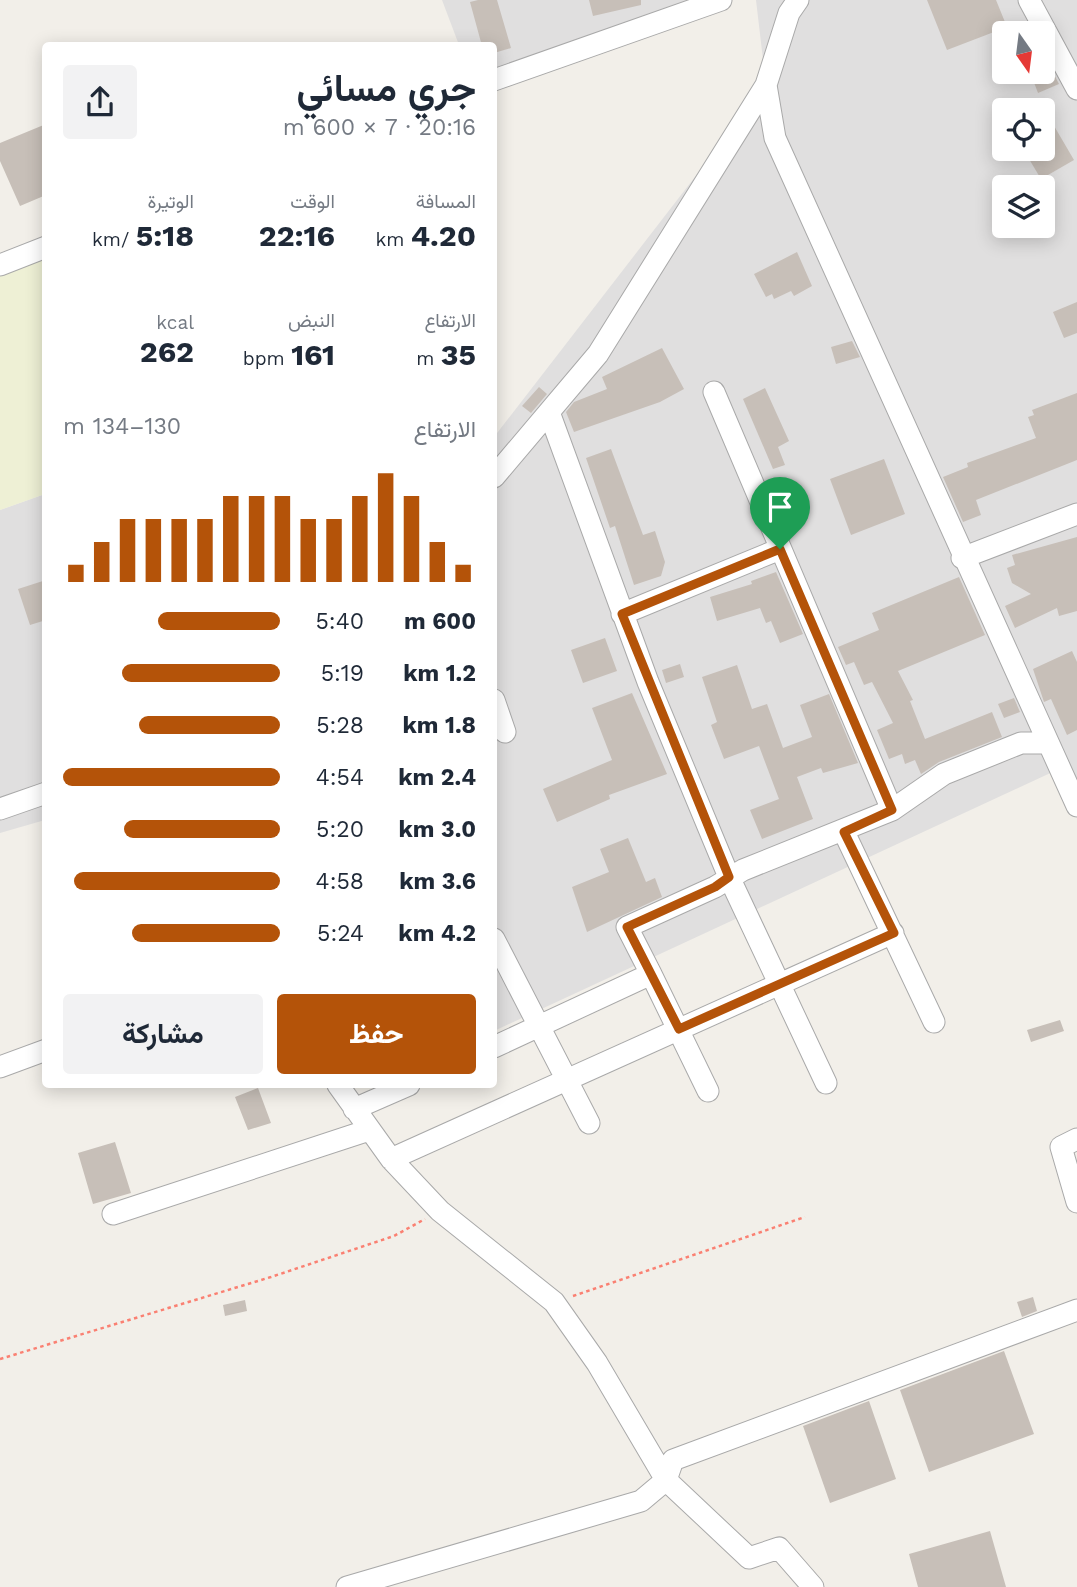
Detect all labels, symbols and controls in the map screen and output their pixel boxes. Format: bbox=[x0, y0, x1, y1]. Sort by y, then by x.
north arrow bbox=[992, 21, 1055, 84]
map controls bbox=[992, 21, 1055, 238]
button: share bbox=[63, 65, 137, 139]
text: جري مسائي bbox=[297, 66, 476, 110]
button: locate bbox=[992, 98, 1055, 161]
text: 20:16 · 7 × 600 m bbox=[283, 114, 476, 141]
button: layers bbox=[992, 175, 1055, 238]
text: الوتيرة bbox=[148, 190, 194, 213]
text: الوقت bbox=[290, 190, 335, 213]
text: المسافة bbox=[416, 190, 476, 213]
text: 5:18 bbox=[136, 218, 194, 253]
text: 22:16 bbox=[259, 218, 335, 253]
text: 4.20 bbox=[411, 218, 476, 253]
text: /km bbox=[92, 228, 136, 251]
text: km bbox=[375, 228, 411, 251]
text: النبض bbox=[288, 309, 335, 332]
text: الارتفاع bbox=[424, 309, 476, 332]
text: kcal bbox=[156, 311, 194, 334]
text: 262 bbox=[140, 334, 194, 369]
text: 161 bbox=[291, 337, 335, 372]
text: 35 bbox=[441, 337, 476, 372]
text: bpm bbox=[243, 347, 291, 370]
text: m bbox=[416, 347, 441, 370]
text: 130–134 m bbox=[63, 413, 181, 440]
text: الارتفاع bbox=[414, 416, 476, 443]
pin bbox=[750, 477, 810, 549]
icon: arrive bbox=[761, 488, 799, 526]
text: 5:40 bbox=[315, 608, 364, 635]
text: 600 m bbox=[404, 608, 476, 635]
text: 5:19 bbox=[321, 660, 364, 687]
text: 1.2 km bbox=[403, 660, 476, 687]
text: 5:28 bbox=[316, 712, 364, 739]
text: 1.8 km bbox=[402, 712, 476, 739]
text: 4:54 bbox=[316, 764, 364, 791]
text: 2.4 km bbox=[398, 764, 476, 791]
text: 5:20 bbox=[316, 816, 364, 843]
text: 3.0 km bbox=[399, 816, 476, 843]
text: 4:58 bbox=[316, 868, 364, 895]
text: 3.6 km bbox=[399, 868, 476, 895]
text: 5:24 bbox=[317, 920, 364, 947]
text: 4.2 km bbox=[398, 920, 476, 947]
button: مشاركة bbox=[63, 994, 263, 1074]
button: حفظ bbox=[277, 994, 476, 1074]

